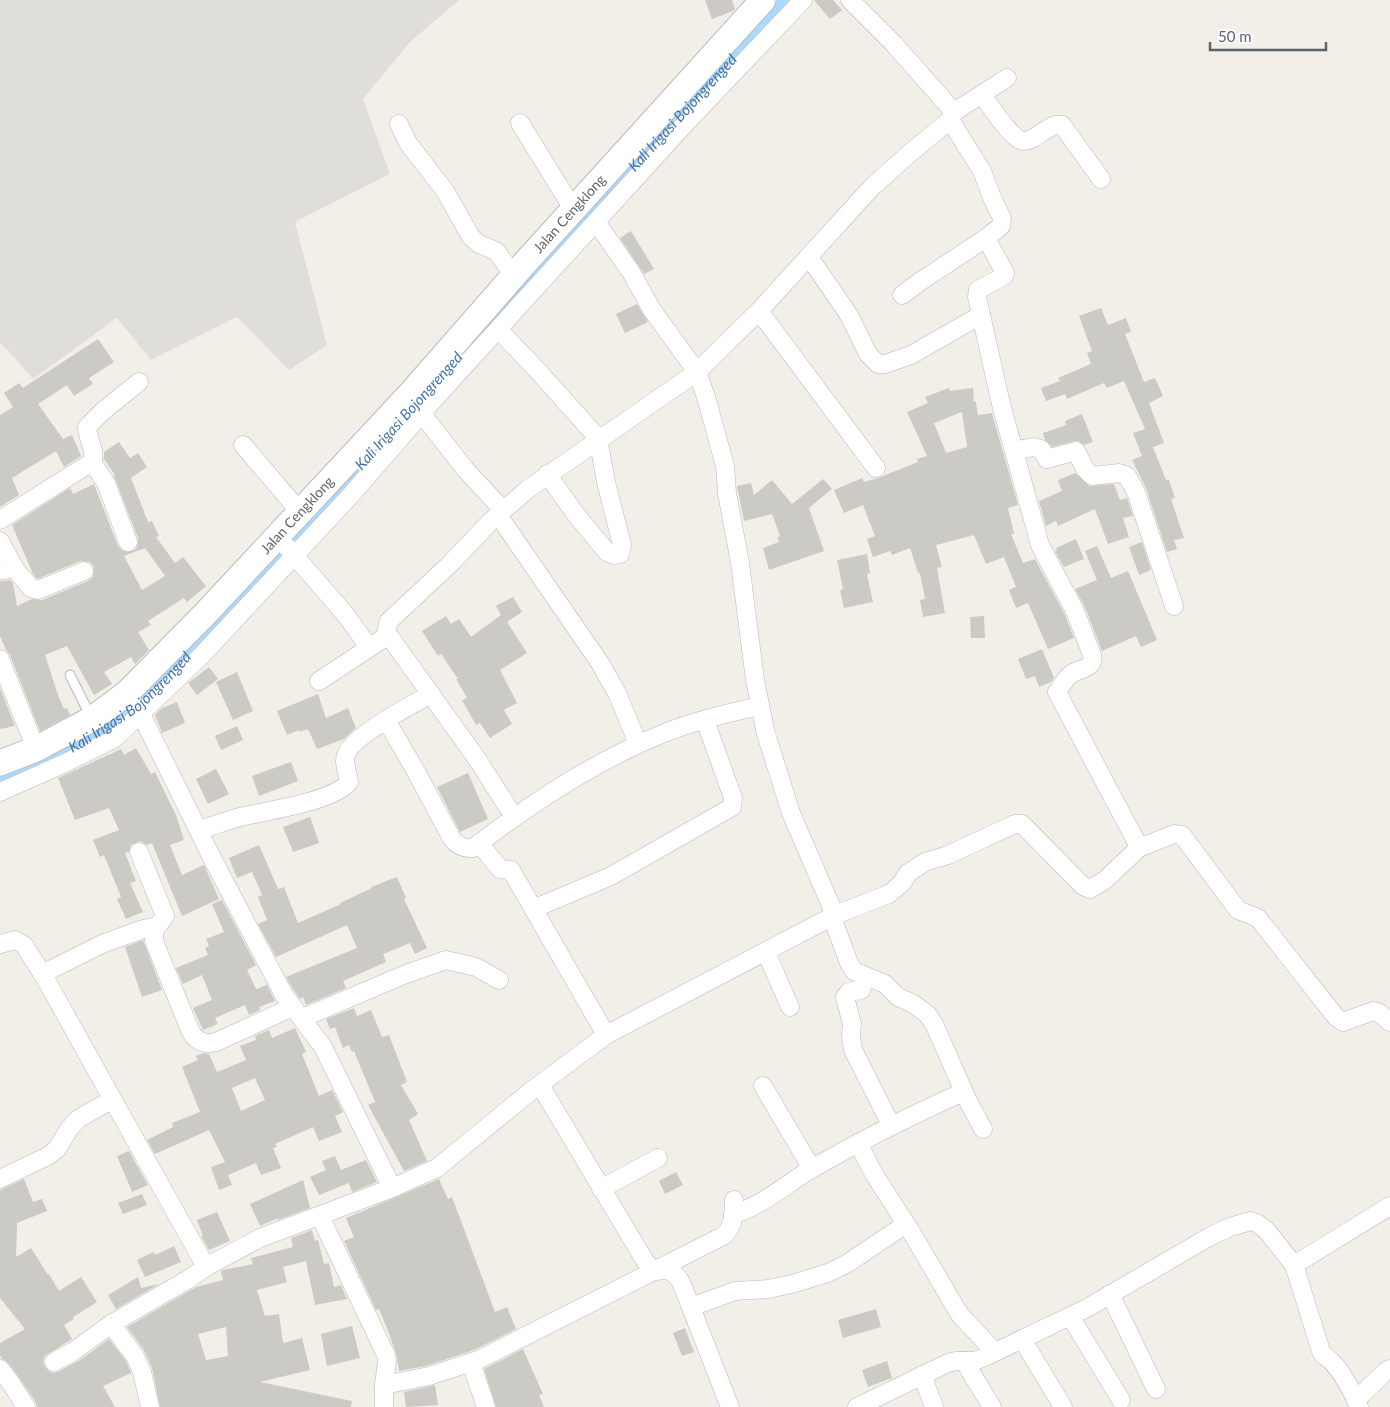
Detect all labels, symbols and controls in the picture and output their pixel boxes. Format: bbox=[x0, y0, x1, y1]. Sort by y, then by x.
scale bar bbox=[1210, 20, 1326, 52]
text: 50 m bbox=[1218, 27, 1252, 45]
water label: Kali Irigasi Bojongrenged bbox=[624, 50, 740, 175]
street label: Jalan Cengklong bbox=[529, 171, 609, 256]
water label: Kali Irigasi Bojongrenged bbox=[351, 348, 466, 473]
street label: Jalan Cengklong bbox=[257, 473, 337, 557]
water label: Kali Irigasi Bojongrenged bbox=[65, 648, 194, 756]

